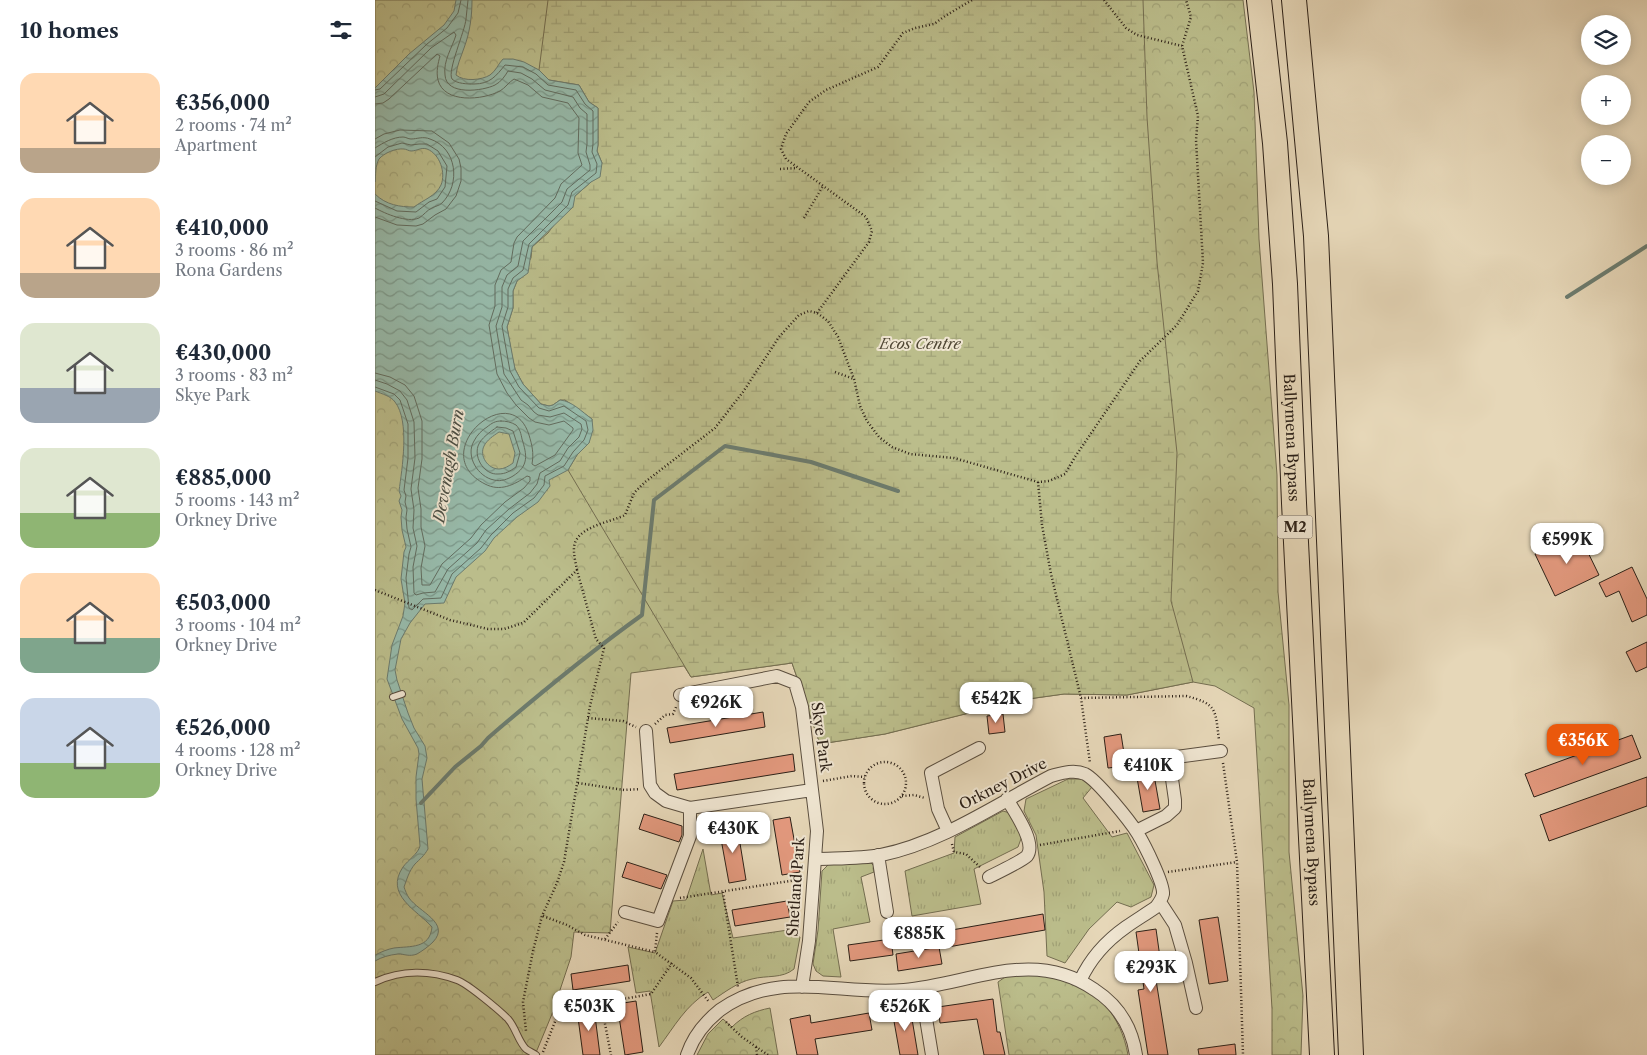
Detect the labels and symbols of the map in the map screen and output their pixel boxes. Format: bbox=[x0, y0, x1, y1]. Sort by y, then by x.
park label: Ecos Centre bbox=[878, 334, 961, 353]
street label: Ballymena Bypass bbox=[1280, 373, 1304, 502]
water label: Devenagh Burn bbox=[428, 408, 468, 526]
road number: M2 bbox=[1277, 516, 1313, 538]
pin: €599K bbox=[1532, 522, 1602, 565]
pin: €542K bbox=[961, 682, 1031, 724]
pin: €926K bbox=[681, 686, 751, 728]
street label: Skye Park bbox=[807, 701, 836, 774]
pin: €356K bbox=[1548, 724, 1618, 766]
pin: €410K bbox=[1113, 748, 1183, 791]
street label: Orkney Drive bbox=[956, 753, 1050, 814]
street label: Ballymena Bypass bbox=[1299, 778, 1324, 907]
pin: €430K bbox=[698, 812, 768, 854]
street label: Shetland Park bbox=[783, 835, 809, 937]
pin: €885K bbox=[884, 916, 954, 959]
pin: €293K bbox=[1116, 950, 1186, 993]
pin: €503K bbox=[554, 990, 624, 1032]
pin: €526K bbox=[870, 990, 940, 1032]

